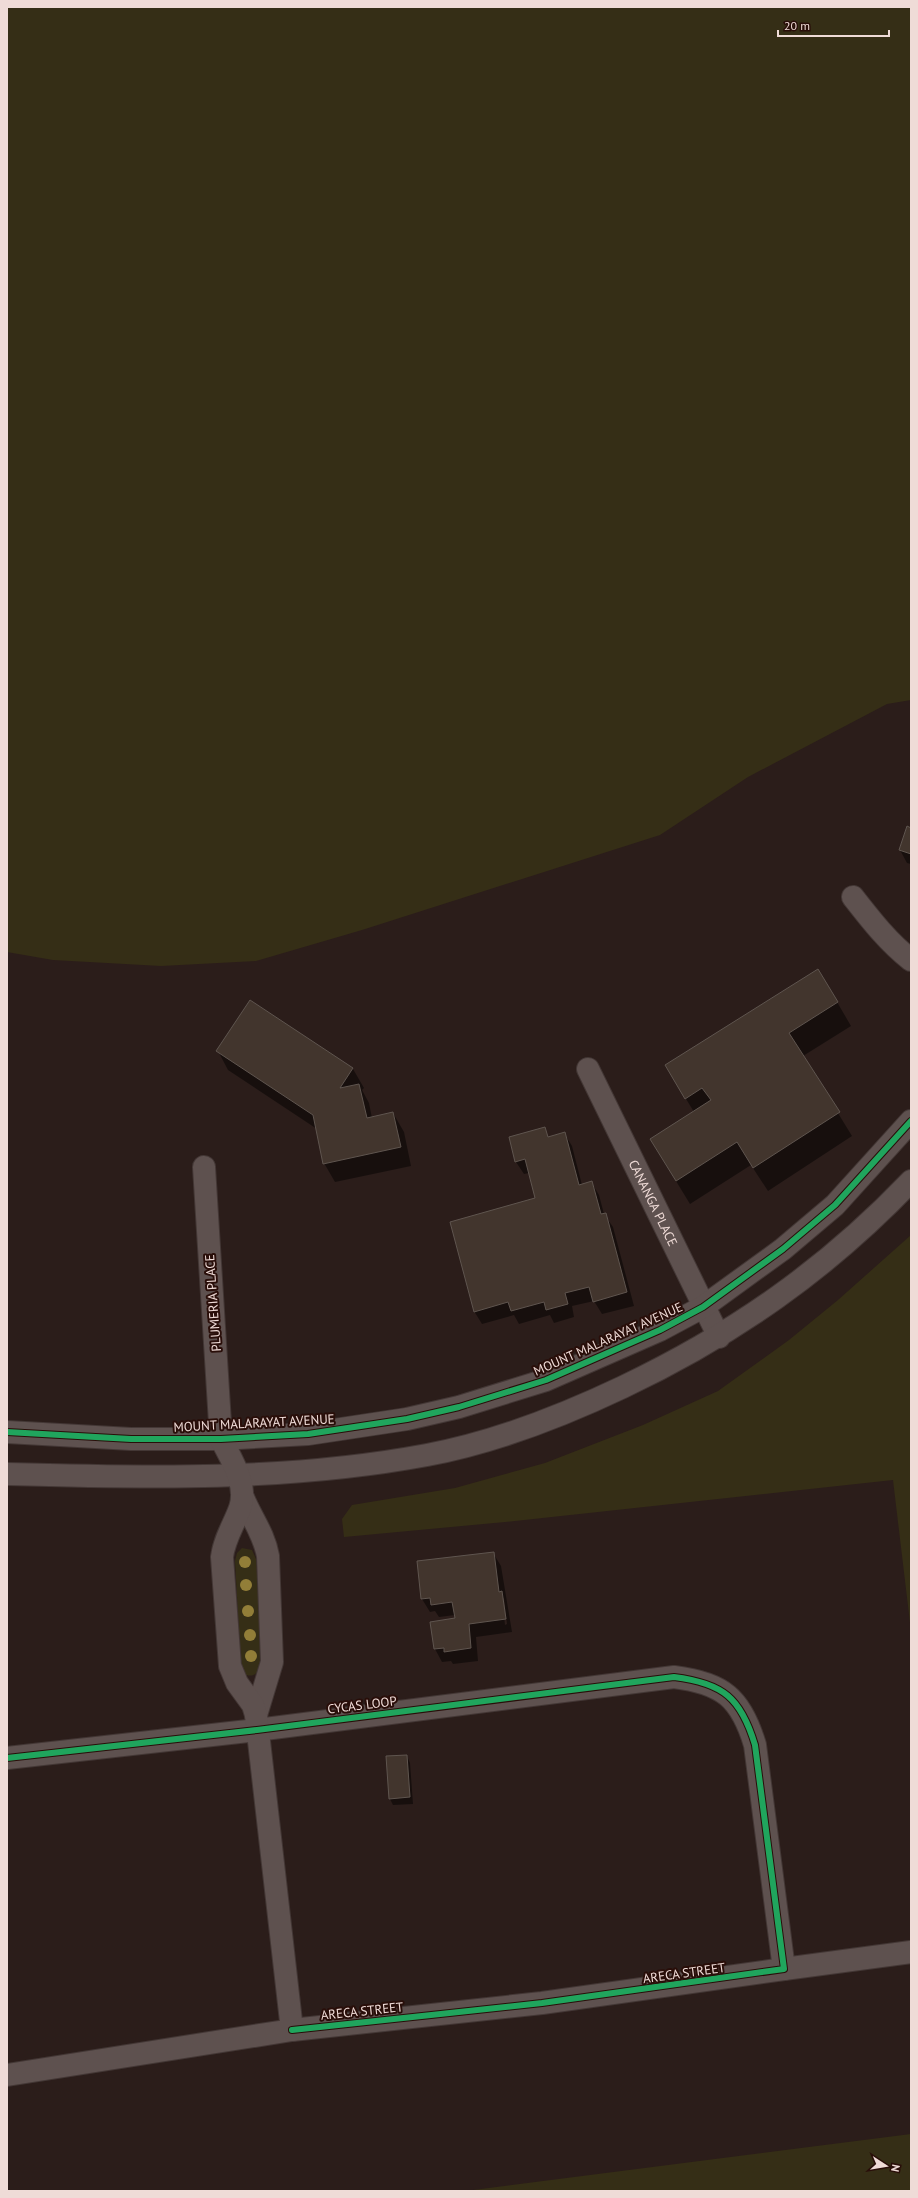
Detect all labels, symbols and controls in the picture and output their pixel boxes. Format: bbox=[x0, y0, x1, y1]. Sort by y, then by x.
scale bar bbox=[778, 12, 889, 38]
text: 20 m bbox=[784, 18, 810, 33]
street label: CANANGA PLACE bbox=[625, 1157, 682, 1249]
street label: PLUMERIA PLACE bbox=[201, 1254, 225, 1352]
street label: MOUNT MALARAYAT AVENUE bbox=[531, 1298, 685, 1380]
street label: MOUNT MALARAYAT AVENUE bbox=[173, 1410, 335, 1436]
street label: CYCAS LOOP bbox=[326, 1692, 398, 1718]
street label: ARECA STREET bbox=[642, 1959, 726, 1987]
street label: ARECA STREET bbox=[320, 1998, 404, 2024]
north arrow bbox=[866, 2146, 906, 2186]
text: N bbox=[888, 2163, 903, 2173]

